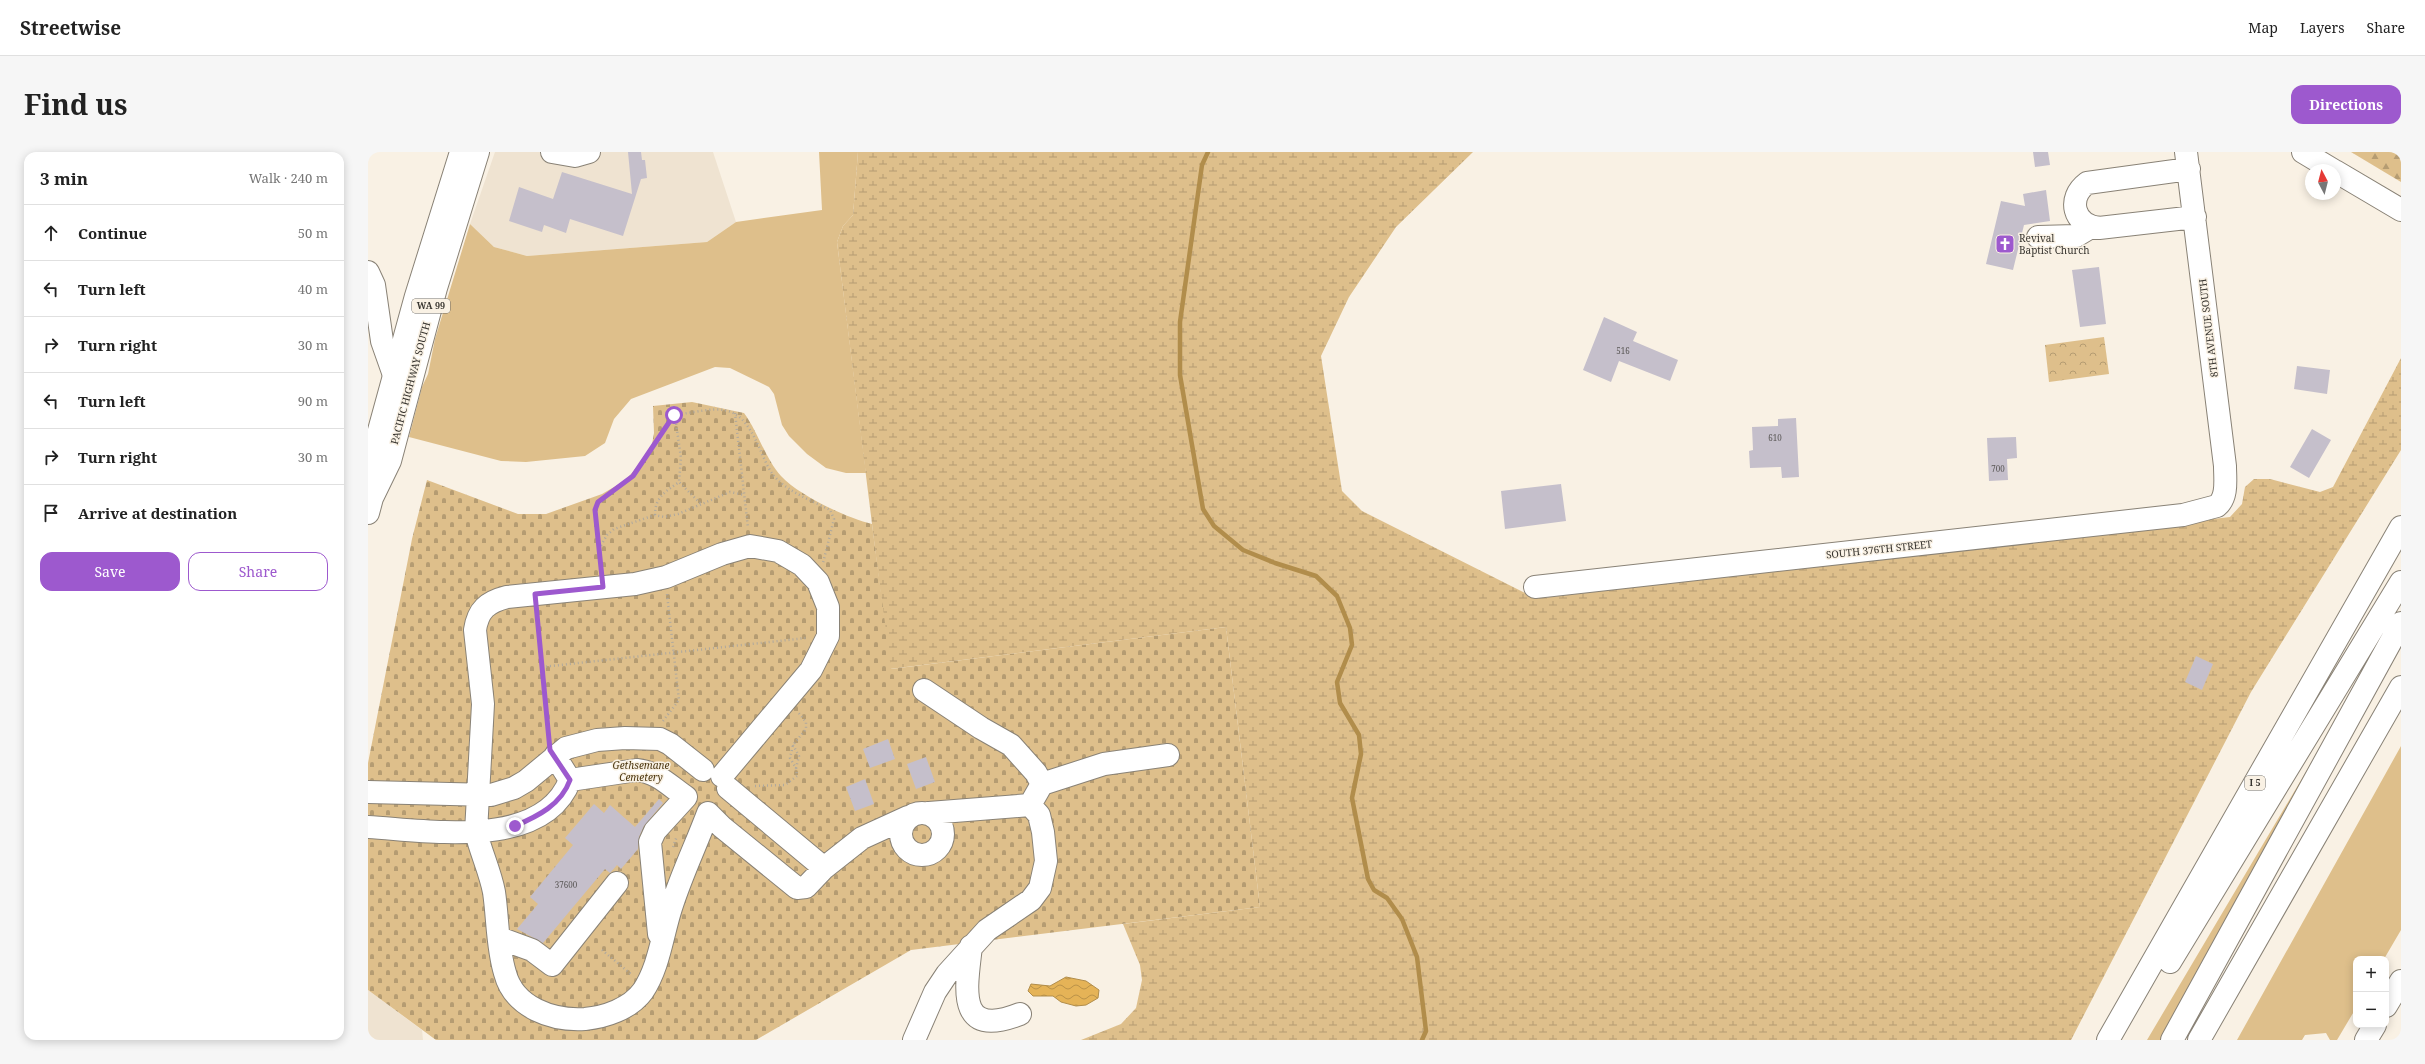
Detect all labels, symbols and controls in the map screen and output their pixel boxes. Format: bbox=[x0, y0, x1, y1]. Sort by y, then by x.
text: Streetwise bbox=[20, 15, 121, 41]
text: Map bbox=[2248, 18, 2278, 37]
text: Layers bbox=[2300, 18, 2345, 37]
text: Share bbox=[2367, 18, 2405, 37]
text: Find us bbox=[24, 85, 128, 123]
button: Directions bbox=[2291, 85, 2401, 124]
north arrow bbox=[2305, 164, 2341, 200]
text: 3 min bbox=[40, 167, 88, 190]
text: Walk · 240 m bbox=[249, 169, 328, 187]
icon: ahead bbox=[40, 222, 62, 244]
text: Continue bbox=[78, 223, 147, 243]
text: 50 m bbox=[298, 224, 328, 242]
place label: Revival Baptist Church bbox=[2019, 231, 2090, 257]
church icon: Revival Baptist Church bbox=[1994, 233, 2016, 255]
icon: left bbox=[40, 278, 62, 300]
street label: 8TH AVENUE SOUTH bbox=[2195, 278, 2221, 378]
text: Turn left bbox=[78, 279, 146, 299]
text: 40 m bbox=[298, 280, 328, 298]
road number: WA 99 bbox=[412, 299, 450, 313]
street label: PACIFIC HIGHWAY SOUTH bbox=[387, 320, 433, 446]
icon: right bbox=[40, 334, 62, 356]
text: Turn right bbox=[78, 335, 157, 355]
text: 30 m bbox=[298, 336, 328, 354]
house number: 516 bbox=[1616, 345, 1630, 356]
icon: left bbox=[40, 390, 62, 412]
text: Turn left bbox=[78, 391, 146, 411]
text: 90 m bbox=[298, 392, 328, 410]
route start bbox=[665, 406, 683, 424]
house number: 610 bbox=[1768, 432, 1782, 443]
icon: right bbox=[40, 446, 62, 468]
text: Turn right bbox=[78, 447, 157, 467]
text: 30 m bbox=[298, 448, 328, 466]
house number: 700 bbox=[1991, 463, 2005, 474]
icon: arrive bbox=[40, 502, 62, 524]
text: Arrive at destination bbox=[78, 503, 237, 523]
street label: SOUTH 376TH STREET bbox=[1825, 536, 1933, 562]
button: Save bbox=[40, 552, 180, 591]
button: Share bbox=[188, 552, 328, 591]
park label: Gethsemane Cemetery bbox=[613, 758, 670, 784]
road number: I 5 bbox=[2245, 776, 2265, 790]
route end bbox=[506, 817, 524, 835]
house number: 37600 bbox=[555, 879, 578, 890]
map controls bbox=[2353, 956, 2389, 1028]
button: + bbox=[2353, 956, 2389, 992]
button: − bbox=[2353, 992, 2389, 1028]

